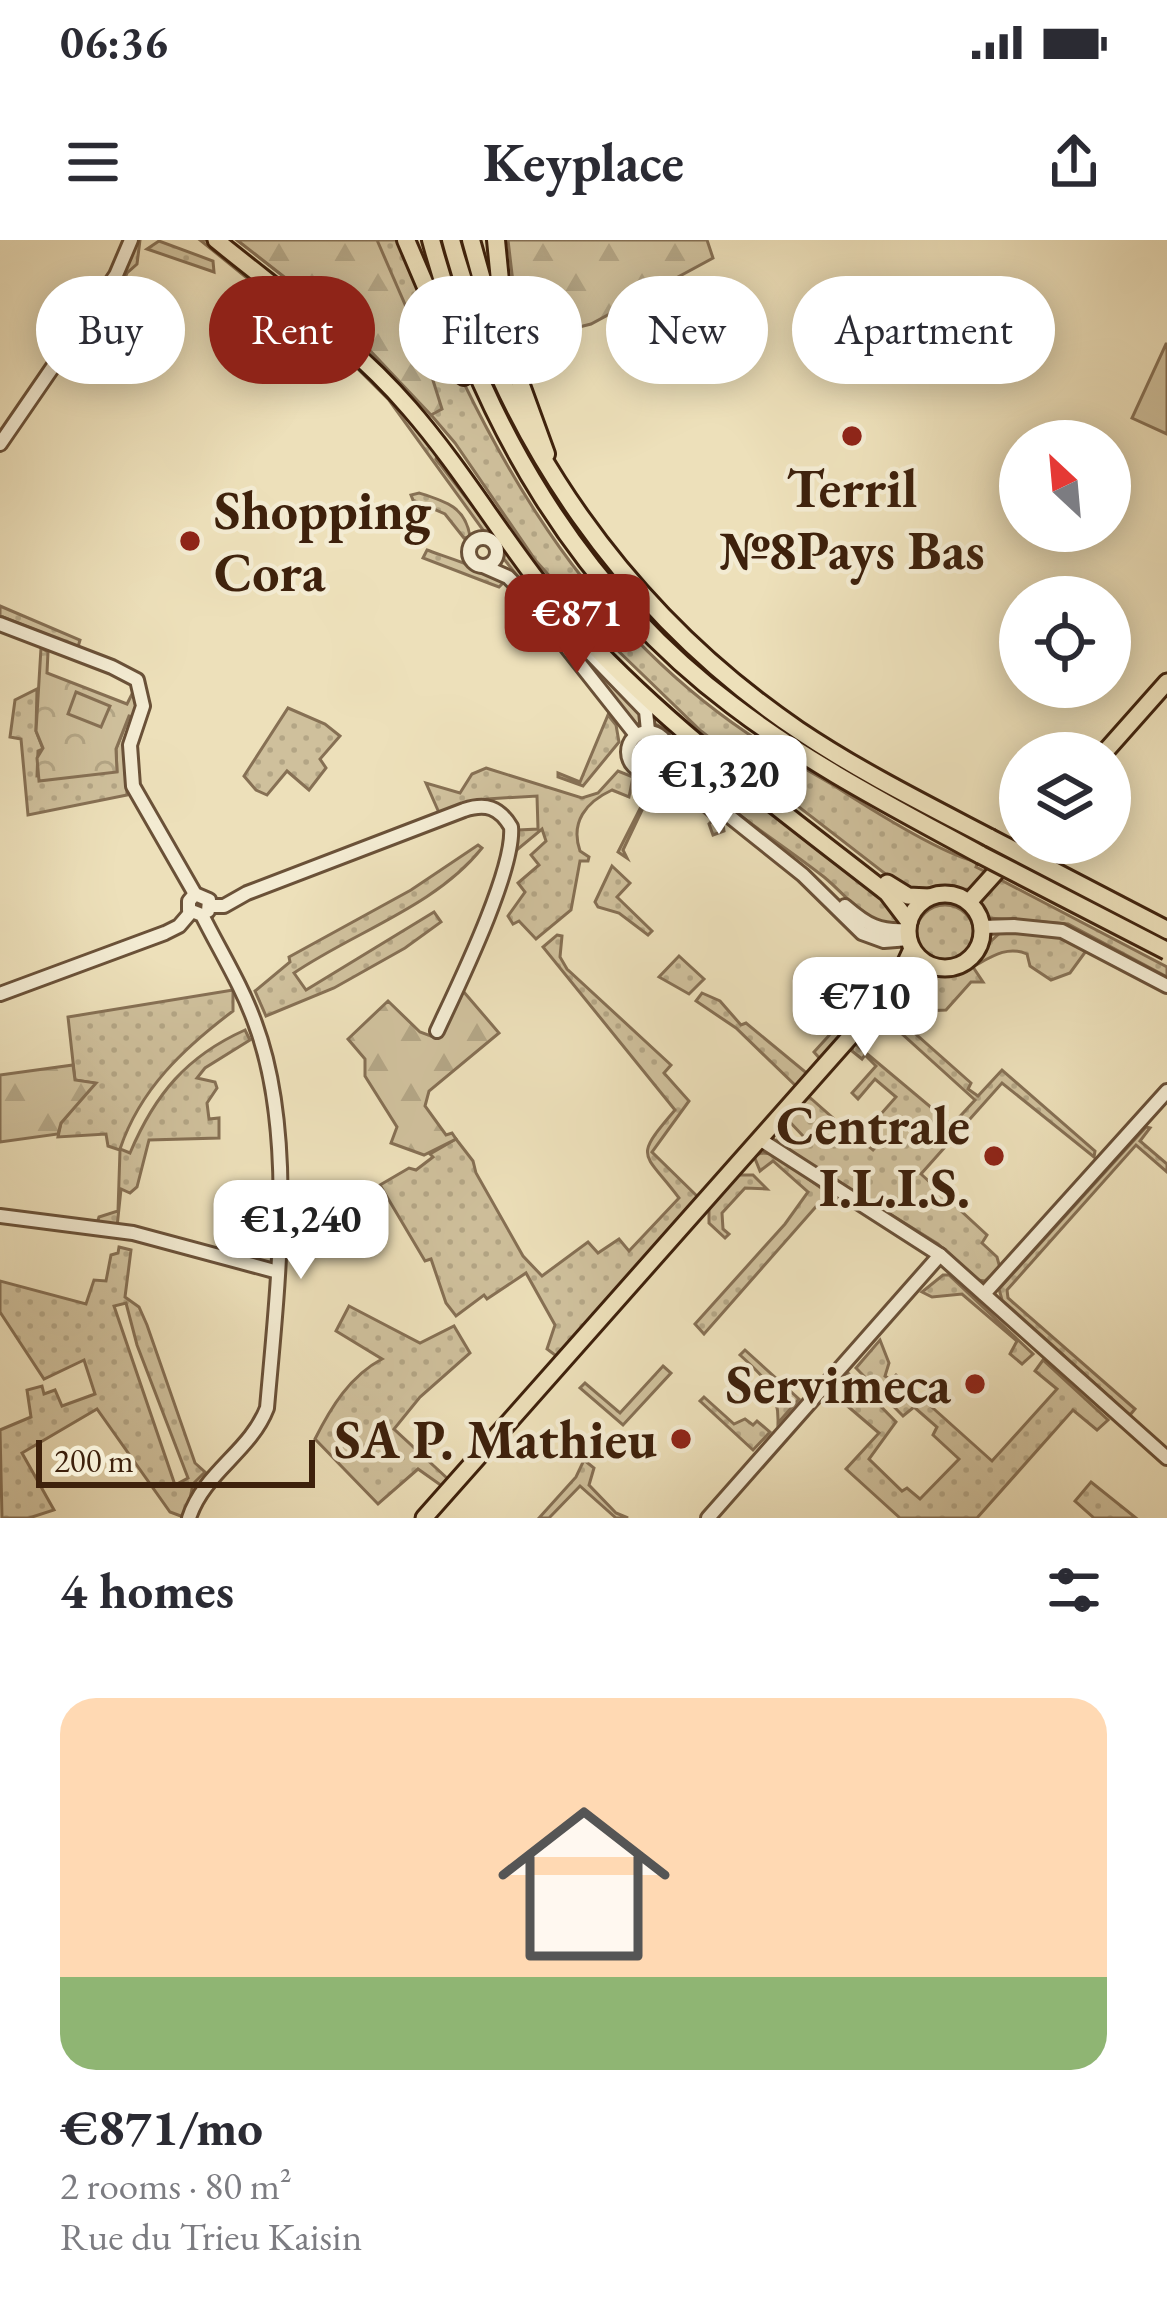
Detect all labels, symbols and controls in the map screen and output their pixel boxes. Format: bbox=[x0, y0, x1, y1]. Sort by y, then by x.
text: 06:36 bbox=[60, 13, 168, 71]
text: Keyplace bbox=[483, 127, 684, 197]
icon: menu bbox=[60, 129, 126, 195]
icon: share bbox=[1041, 129, 1107, 195]
chip: Buy bbox=[36, 276, 185, 384]
chip: Rent bbox=[209, 276, 375, 384]
chip: Filters bbox=[399, 276, 582, 384]
chip: New bbox=[606, 276, 768, 384]
chip: Apartment bbox=[792, 276, 1055, 384]
north arrow bbox=[999, 420, 1131, 552]
map controls bbox=[999, 420, 1131, 864]
marker: Terril №8Pays Bas bbox=[839, 423, 865, 449]
place label: Terril №8Pays Bas bbox=[719, 453, 985, 585]
place label: Shopping Cora bbox=[214, 475, 432, 607]
marker: Shopping Cora bbox=[177, 528, 203, 554]
pin: €871 bbox=[506, 574, 648, 676]
button: locate bbox=[999, 576, 1131, 708]
text: €871 bbox=[532, 587, 622, 638]
button: layers bbox=[999, 732, 1131, 864]
pin: €1,320 bbox=[621, 735, 817, 837]
text: €1,320 bbox=[659, 748, 779, 799]
pin: €710 bbox=[794, 957, 936, 1059]
text: €710 bbox=[820, 970, 910, 1021]
place label: Centrale I.L.I.S. bbox=[776, 1090, 970, 1222]
marker: Centrale I.L.I.S. bbox=[981, 1143, 1007, 1169]
pin: €1,240 bbox=[203, 1180, 399, 1282]
text: €1,240 bbox=[241, 1193, 361, 1244]
place label: Servimeca bbox=[726, 1349, 951, 1419]
marker: Servimeca bbox=[962, 1371, 988, 1397]
place label: SA P. Mathieu bbox=[334, 1404, 657, 1474]
marker: SA P. Mathieu bbox=[668, 1426, 694, 1452]
scale bar bbox=[36, 1434, 315, 1487]
text: 200 m bbox=[54, 1439, 134, 1482]
text: 4 homes bbox=[60, 1557, 234, 1623]
icon: filters bbox=[1041, 1557, 1107, 1623]
icon: home bbox=[476, 1776, 692, 1992]
text: €871/mo bbox=[60, 2094, 263, 2160]
text: 2 rooms · 80 m² bbox=[60, 2160, 292, 2211]
text: Rue du Trieu Kaisin bbox=[60, 2211, 362, 2262]

